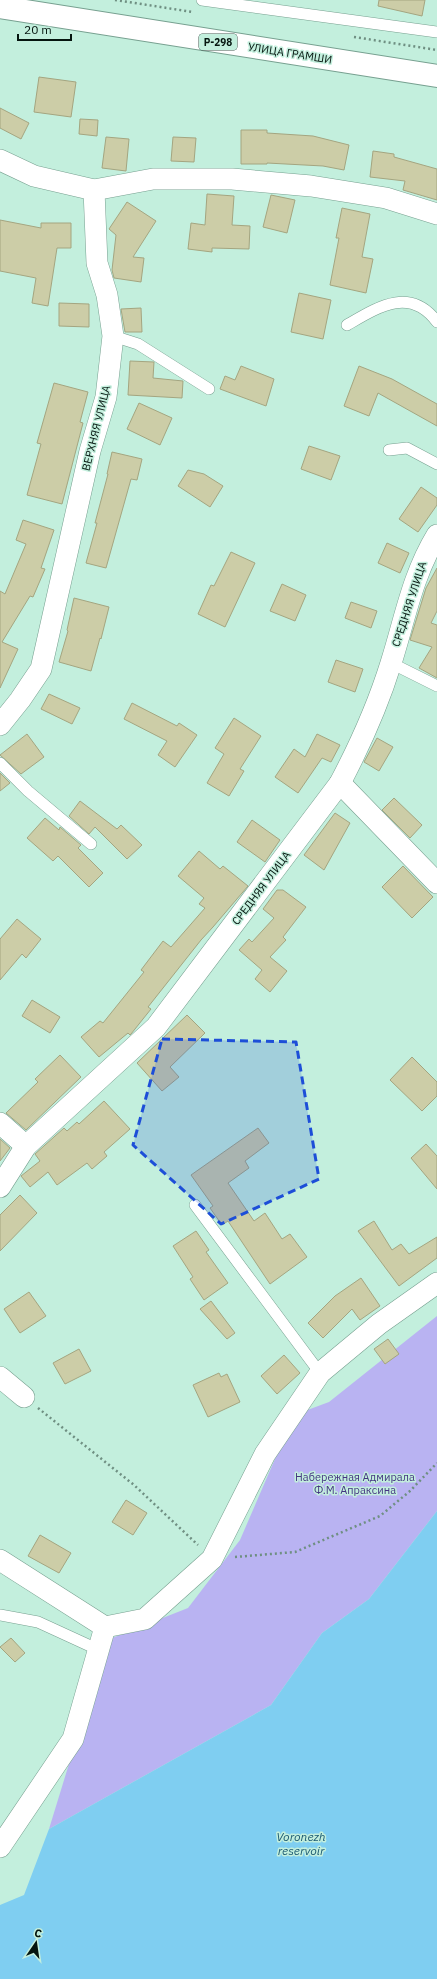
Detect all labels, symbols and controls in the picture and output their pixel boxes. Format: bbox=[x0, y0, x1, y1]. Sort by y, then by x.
scale bar bbox=[18, 16, 71, 42]
text: 20 m bbox=[24, 22, 52, 37]
road number: Р-298 bbox=[199, 34, 237, 50]
street label: УЛИЦА ГРАМШИ bbox=[247, 39, 333, 67]
street label: ВЕРХНЯЯ УЛИЦА bbox=[79, 384, 113, 472]
street label: СРЕДНЯЯ УЛИЦА bbox=[389, 560, 429, 648]
street label: СРЕДНЯЯ УЛИЦА bbox=[229, 848, 293, 928]
park label: Набережная Адмирала Ф.М. Апраксина bbox=[295, 1470, 415, 1497]
water label: Voronezh reservoir bbox=[276, 1829, 326, 1858]
north arrow bbox=[16, 1923, 56, 1963]
text: С bbox=[33, 1926, 43, 1941]

